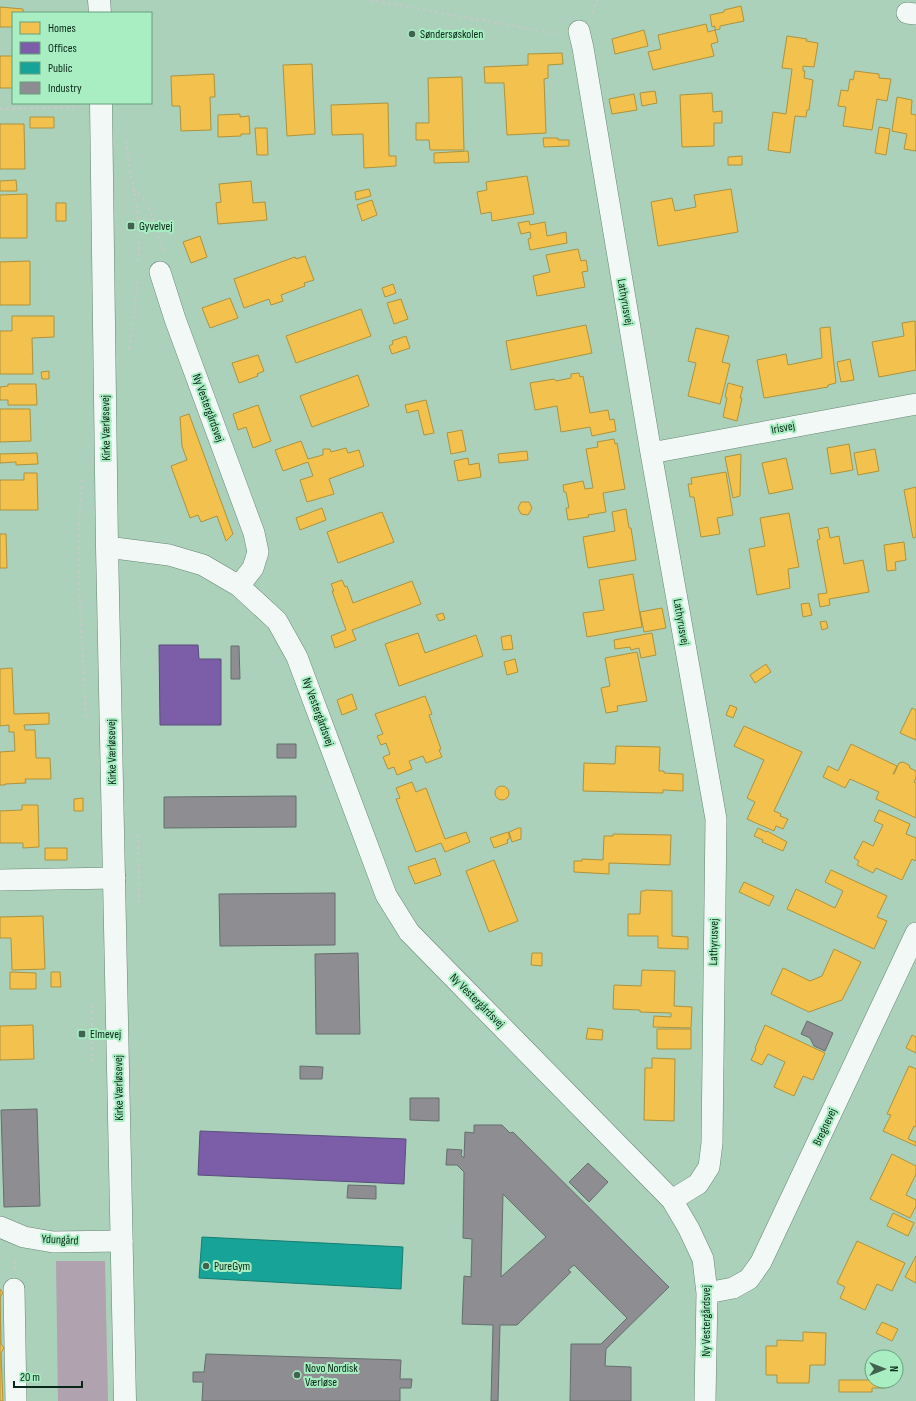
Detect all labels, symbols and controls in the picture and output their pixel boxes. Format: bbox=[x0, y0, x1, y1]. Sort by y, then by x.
legend bbox=[12, 12, 152, 104]
text: Homes bbox=[48, 21, 76, 36]
place label: Søndersøskolen bbox=[420, 27, 484, 42]
marker: Søndersøskolen bbox=[407, 29, 417, 39]
text: Offices bbox=[48, 41, 77, 56]
text: Public bbox=[48, 61, 73, 76]
text: Industry bbox=[48, 81, 82, 96]
place label: Gyvelvej bbox=[139, 219, 173, 234]
marker: Gyvelvej bbox=[126, 221, 136, 231]
street label: Lathyrusvej bbox=[614, 278, 636, 326]
street label: Ny Vestergårdsvej bbox=[189, 372, 227, 444]
street label: Kirke Værløsevej bbox=[98, 395, 114, 461]
street label: Irisvej bbox=[770, 418, 796, 438]
street label: Lathyrusvej bbox=[670, 598, 692, 646]
street label: Ny Vestergårdsvej bbox=[299, 676, 337, 748]
street label: Kirke Værløsevej bbox=[104, 719, 120, 785]
street label: Lathyrusvej bbox=[706, 919, 722, 965]
street label: Ny Vestergårdsvej bbox=[446, 970, 508, 1032]
place label: Elmevej bbox=[90, 1027, 121, 1042]
marker: Elmevej bbox=[77, 1029, 87, 1039]
street label: Kirke Værløsevej bbox=[111, 1055, 127, 1121]
street label: Bregnevej bbox=[810, 1106, 840, 1148]
street label: Ydungård bbox=[41, 1232, 79, 1248]
place label: PureGym bbox=[214, 1259, 251, 1274]
marker: PureGym bbox=[201, 1261, 211, 1271]
street label: Ny Vestergårdsvej bbox=[699, 1285, 714, 1357]
north arrow bbox=[864, 1349, 904, 1389]
place label: Novo Nordisk Værløse bbox=[305, 1361, 358, 1390]
scale bar bbox=[14, 1363, 82, 1389]
text: N bbox=[887, 1366, 900, 1372]
text: 20 m bbox=[20, 1370, 40, 1385]
marker: Novo Nordisk Værløse bbox=[292, 1370, 302, 1380]

